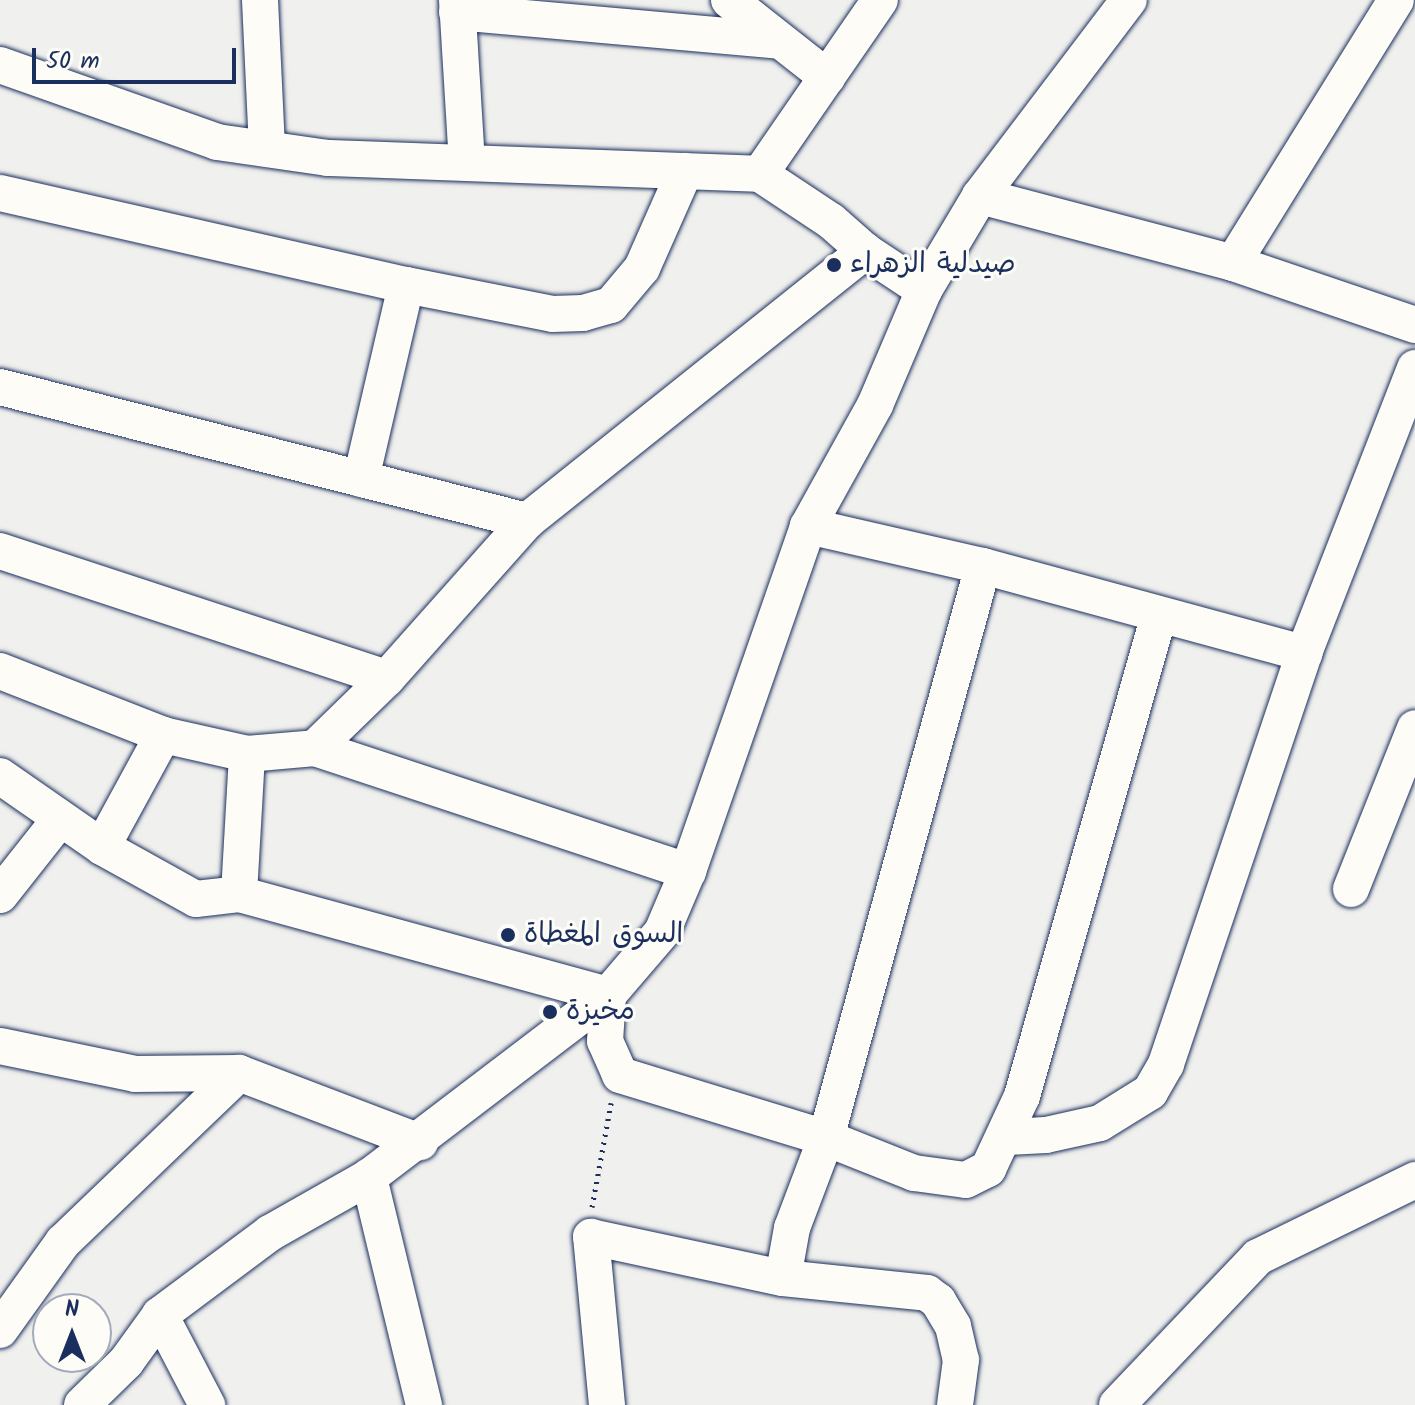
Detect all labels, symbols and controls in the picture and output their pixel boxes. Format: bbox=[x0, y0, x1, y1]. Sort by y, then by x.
scale bar bbox=[36, 32, 240, 82]
text: 50 m bbox=[46, 42, 100, 81]
place label: صيدلية الزهراء bbox=[850, 248, 1016, 282]
marker: صيدلية الزهراء bbox=[825, 256, 843, 274]
place label: السوق المغطاة bbox=[524, 918, 683, 952]
marker: السوق المغطاة bbox=[499, 926, 517, 944]
place label: مخيزة bbox=[566, 995, 635, 1029]
marker: مخيزة bbox=[541, 1003, 559, 1021]
north arrow bbox=[32, 1293, 112, 1373]
text: N bbox=[65, 1293, 79, 1328]

